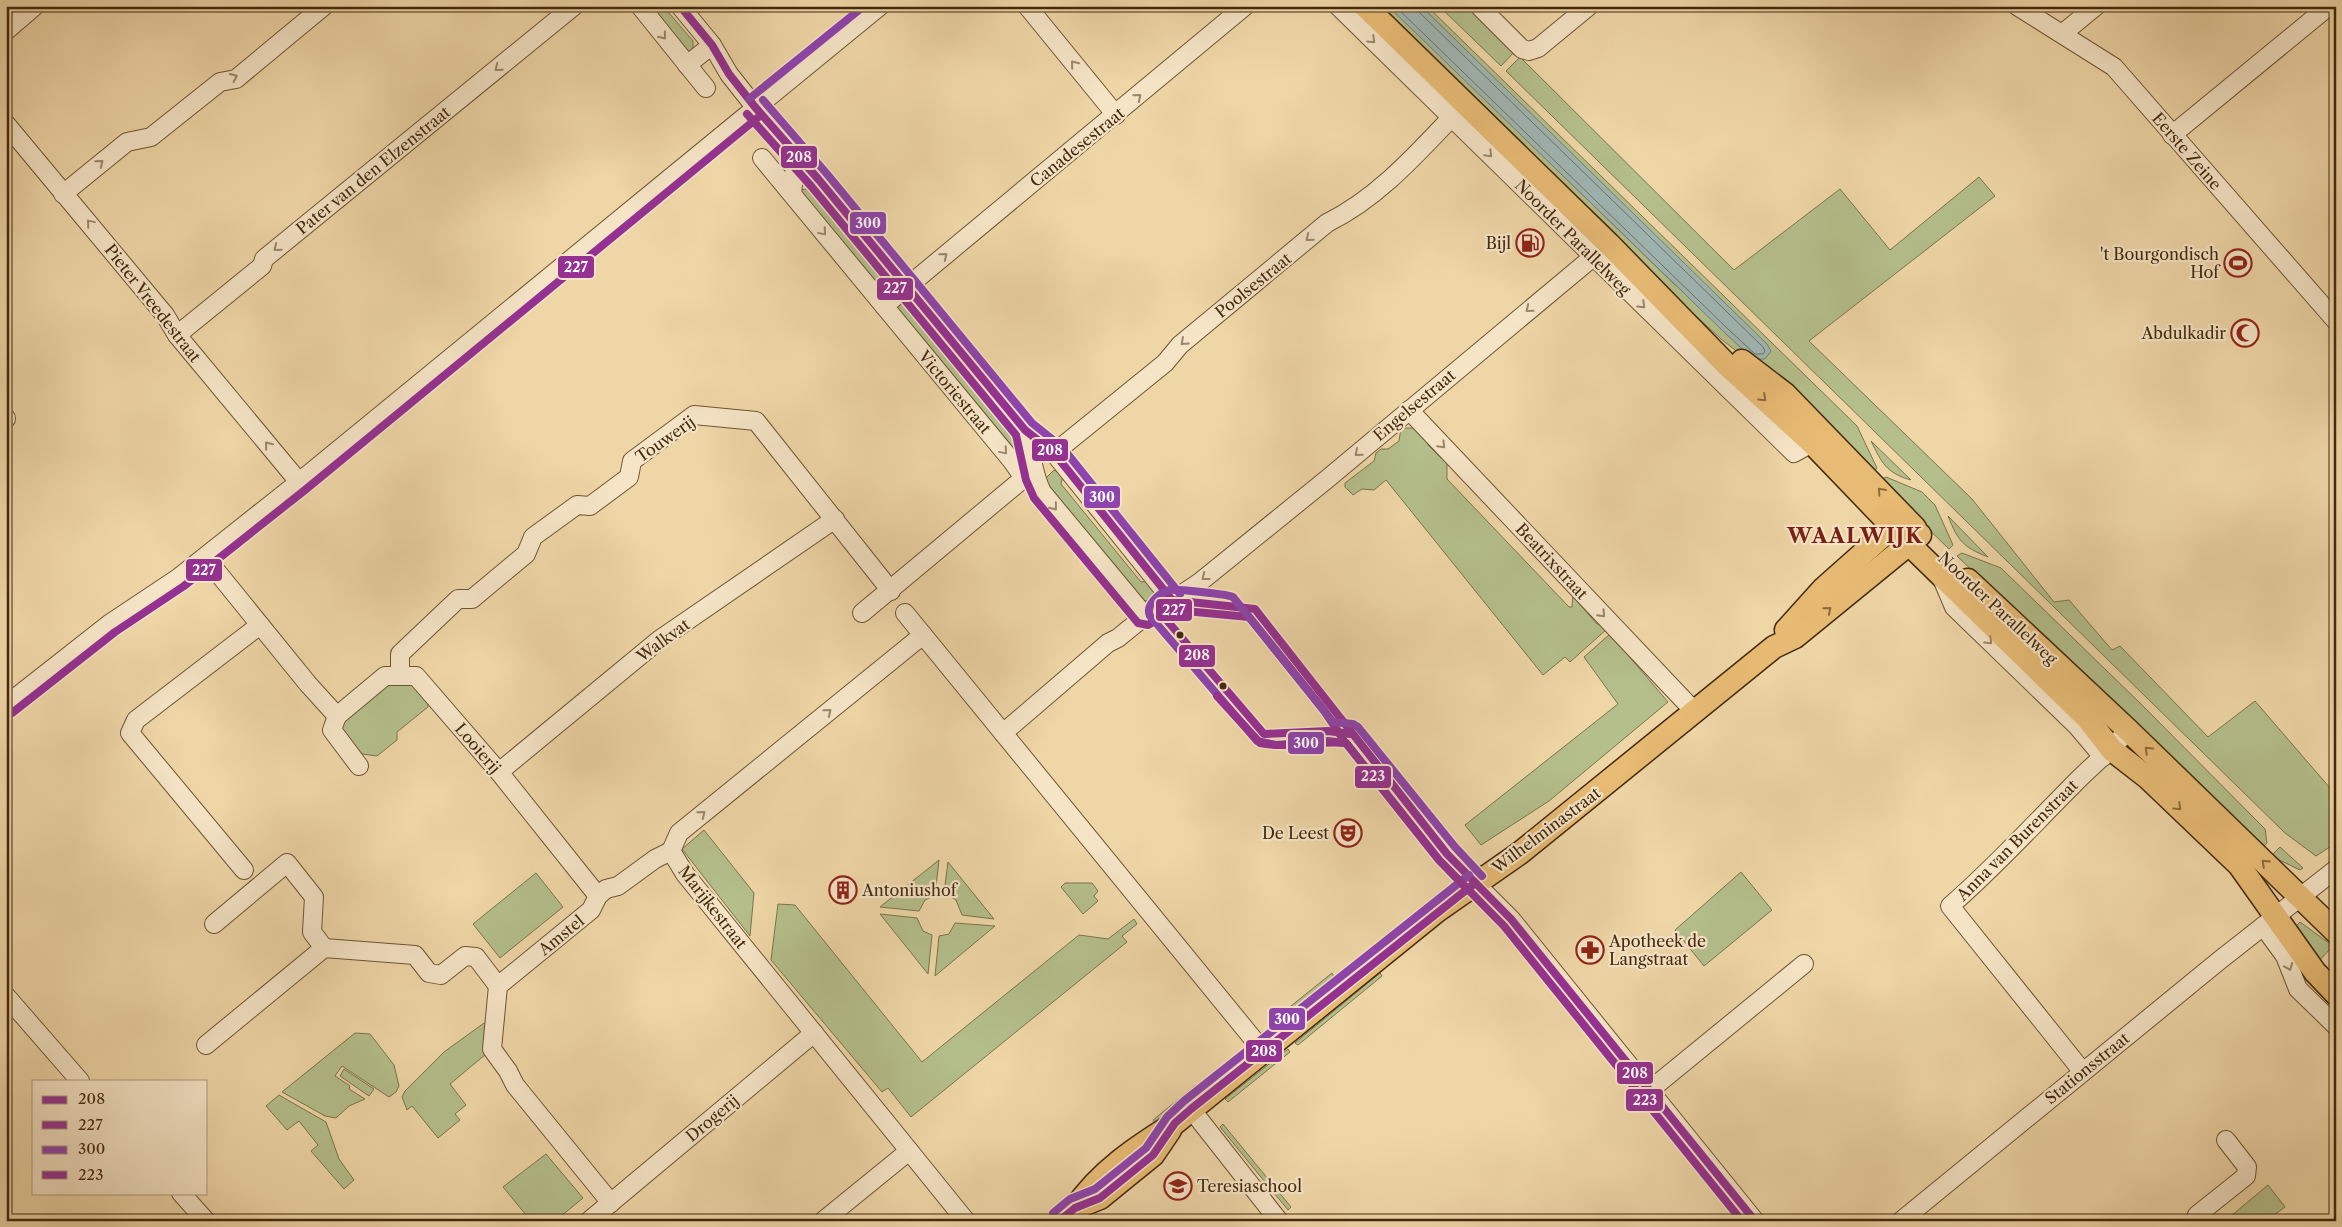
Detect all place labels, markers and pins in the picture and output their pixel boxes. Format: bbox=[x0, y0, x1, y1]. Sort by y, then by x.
fuel station icon: Bijl bbox=[1515, 228, 1545, 258]
place label: Bijl bbox=[1486, 233, 1511, 253]
place label: 't Bourgondisch Hof bbox=[2100, 244, 2221, 282]
sports icon: 't Bourgondisch Hof bbox=[2223, 248, 2253, 278]
mosque icon: Abdulkadir bbox=[2230, 318, 2260, 348]
place label: Abdulkadir bbox=[2140, 323, 2226, 343]
unlabelled marker bbox=[1175, 630, 1185, 640]
unlabelled marker bbox=[1218, 681, 1228, 691]
theatre icon: De Leest bbox=[1333, 818, 1363, 848]
place label: De Leest bbox=[1262, 823, 1329, 843]
building icon: Antoniushof bbox=[828, 875, 858, 905]
place label: Antoniushof bbox=[861, 880, 959, 900]
place label: Apotheek de Langstraat bbox=[1608, 931, 1706, 969]
pharmacy icon: Apotheek de Langstraat bbox=[1575, 935, 1605, 965]
school or university icon: Teresiaschool bbox=[1163, 1171, 1193, 1201]
place label: Teresiaschool bbox=[1197, 1176, 1302, 1196]

